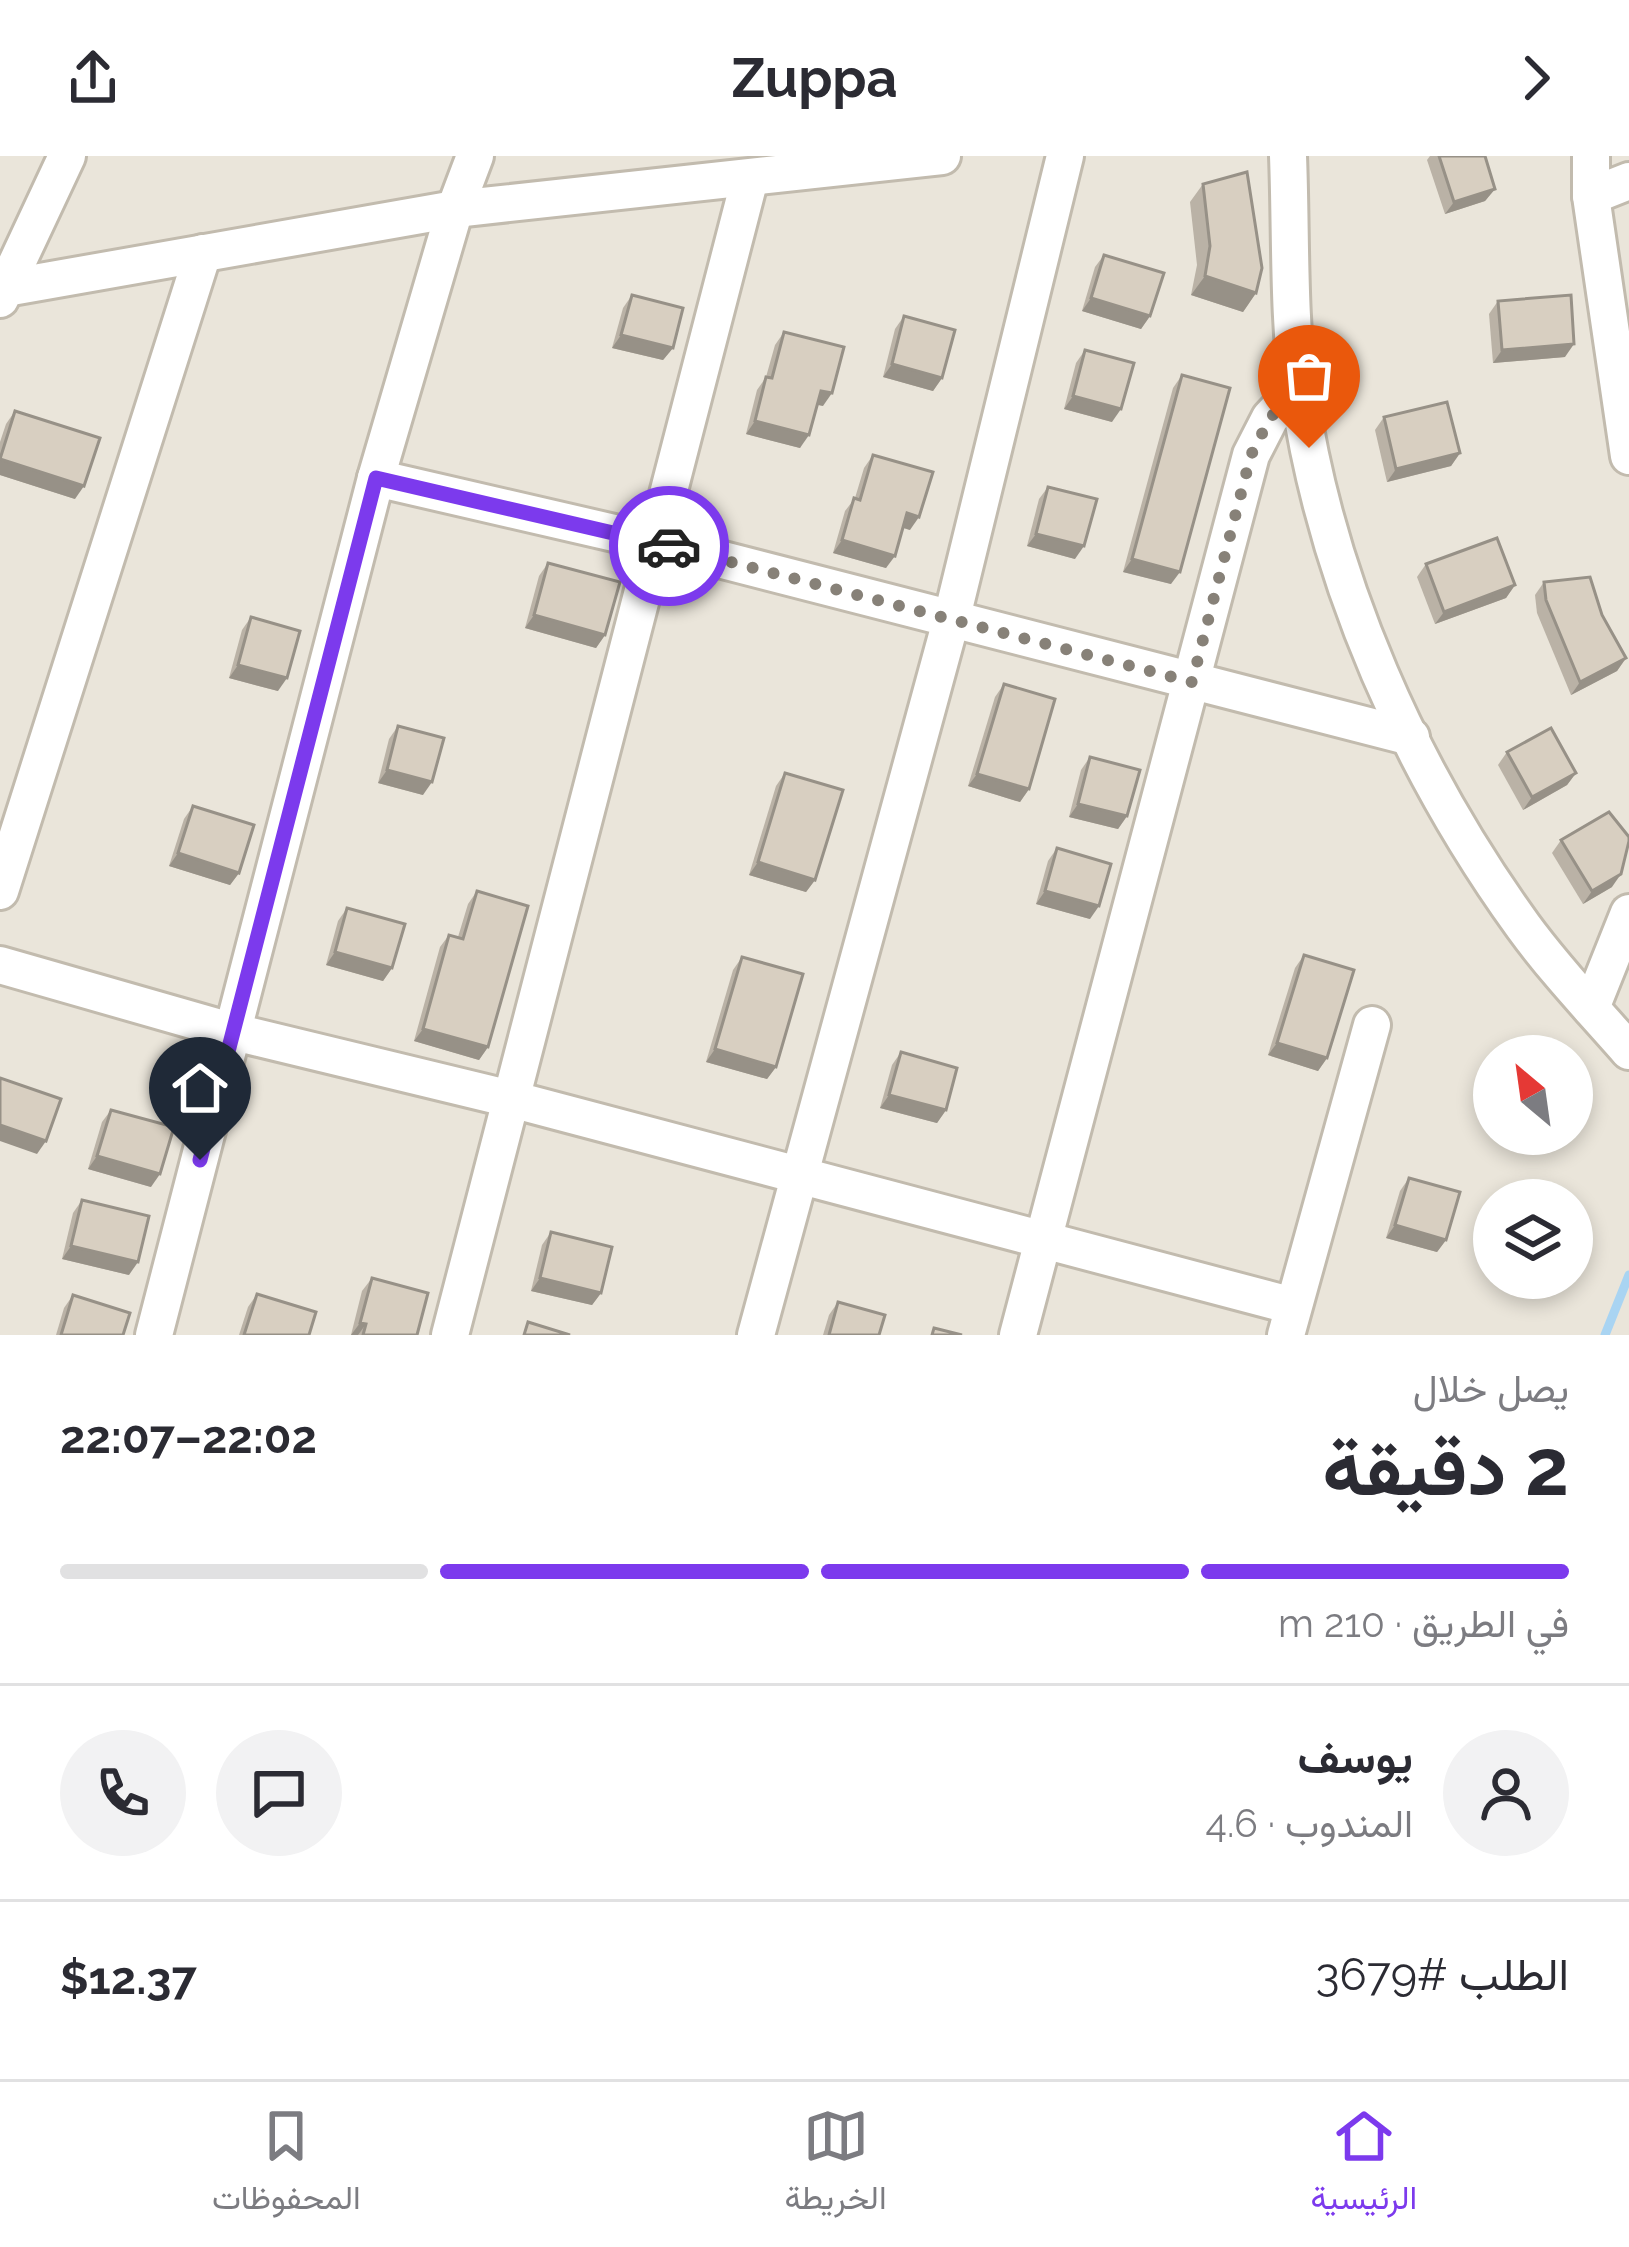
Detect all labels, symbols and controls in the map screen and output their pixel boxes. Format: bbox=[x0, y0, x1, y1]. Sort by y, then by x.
icon: share bbox=[60, 45, 126, 111]
icon: forward bbox=[1503, 45, 1569, 111]
text: Zuppa bbox=[731, 46, 898, 110]
pin bbox=[1258, 325, 1360, 448]
icon: bag bbox=[1276, 343, 1342, 409]
courier bbox=[609, 486, 729, 606]
icon: car bbox=[636, 513, 702, 579]
north arrow bbox=[1473, 1035, 1593, 1155]
map controls bbox=[1473, 1035, 1593, 1299]
pin bbox=[149, 1037, 251, 1160]
icon: home bbox=[167, 1055, 233, 1121]
button: layers bbox=[1473, 1179, 1593, 1299]
text: يصل خلال bbox=[1413, 1365, 1569, 1411]
text: 22:02–22:07 bbox=[60, 1411, 317, 1464]
text: 2 دقيقة bbox=[1322, 1422, 1569, 1513]
text: في الطريق · 210 m bbox=[1278, 1600, 1569, 1646]
button: phone bbox=[60, 1730, 186, 1856]
button: chat bbox=[216, 1730, 342, 1856]
button: person bbox=[1443, 1730, 1569, 1856]
text: يوسف bbox=[1298, 1731, 1413, 1784]
text: المندوب · 4.6 bbox=[1206, 1800, 1413, 1846]
text: الطلب #3679 bbox=[1316, 1948, 1569, 2001]
text: $12.37 bbox=[60, 1952, 197, 2005]
tab: المحفوظات bbox=[212, 2103, 361, 2227]
tab: الخريطة bbox=[784, 2103, 887, 2227]
tab: الرئيسية bbox=[1310, 2103, 1417, 2227]

